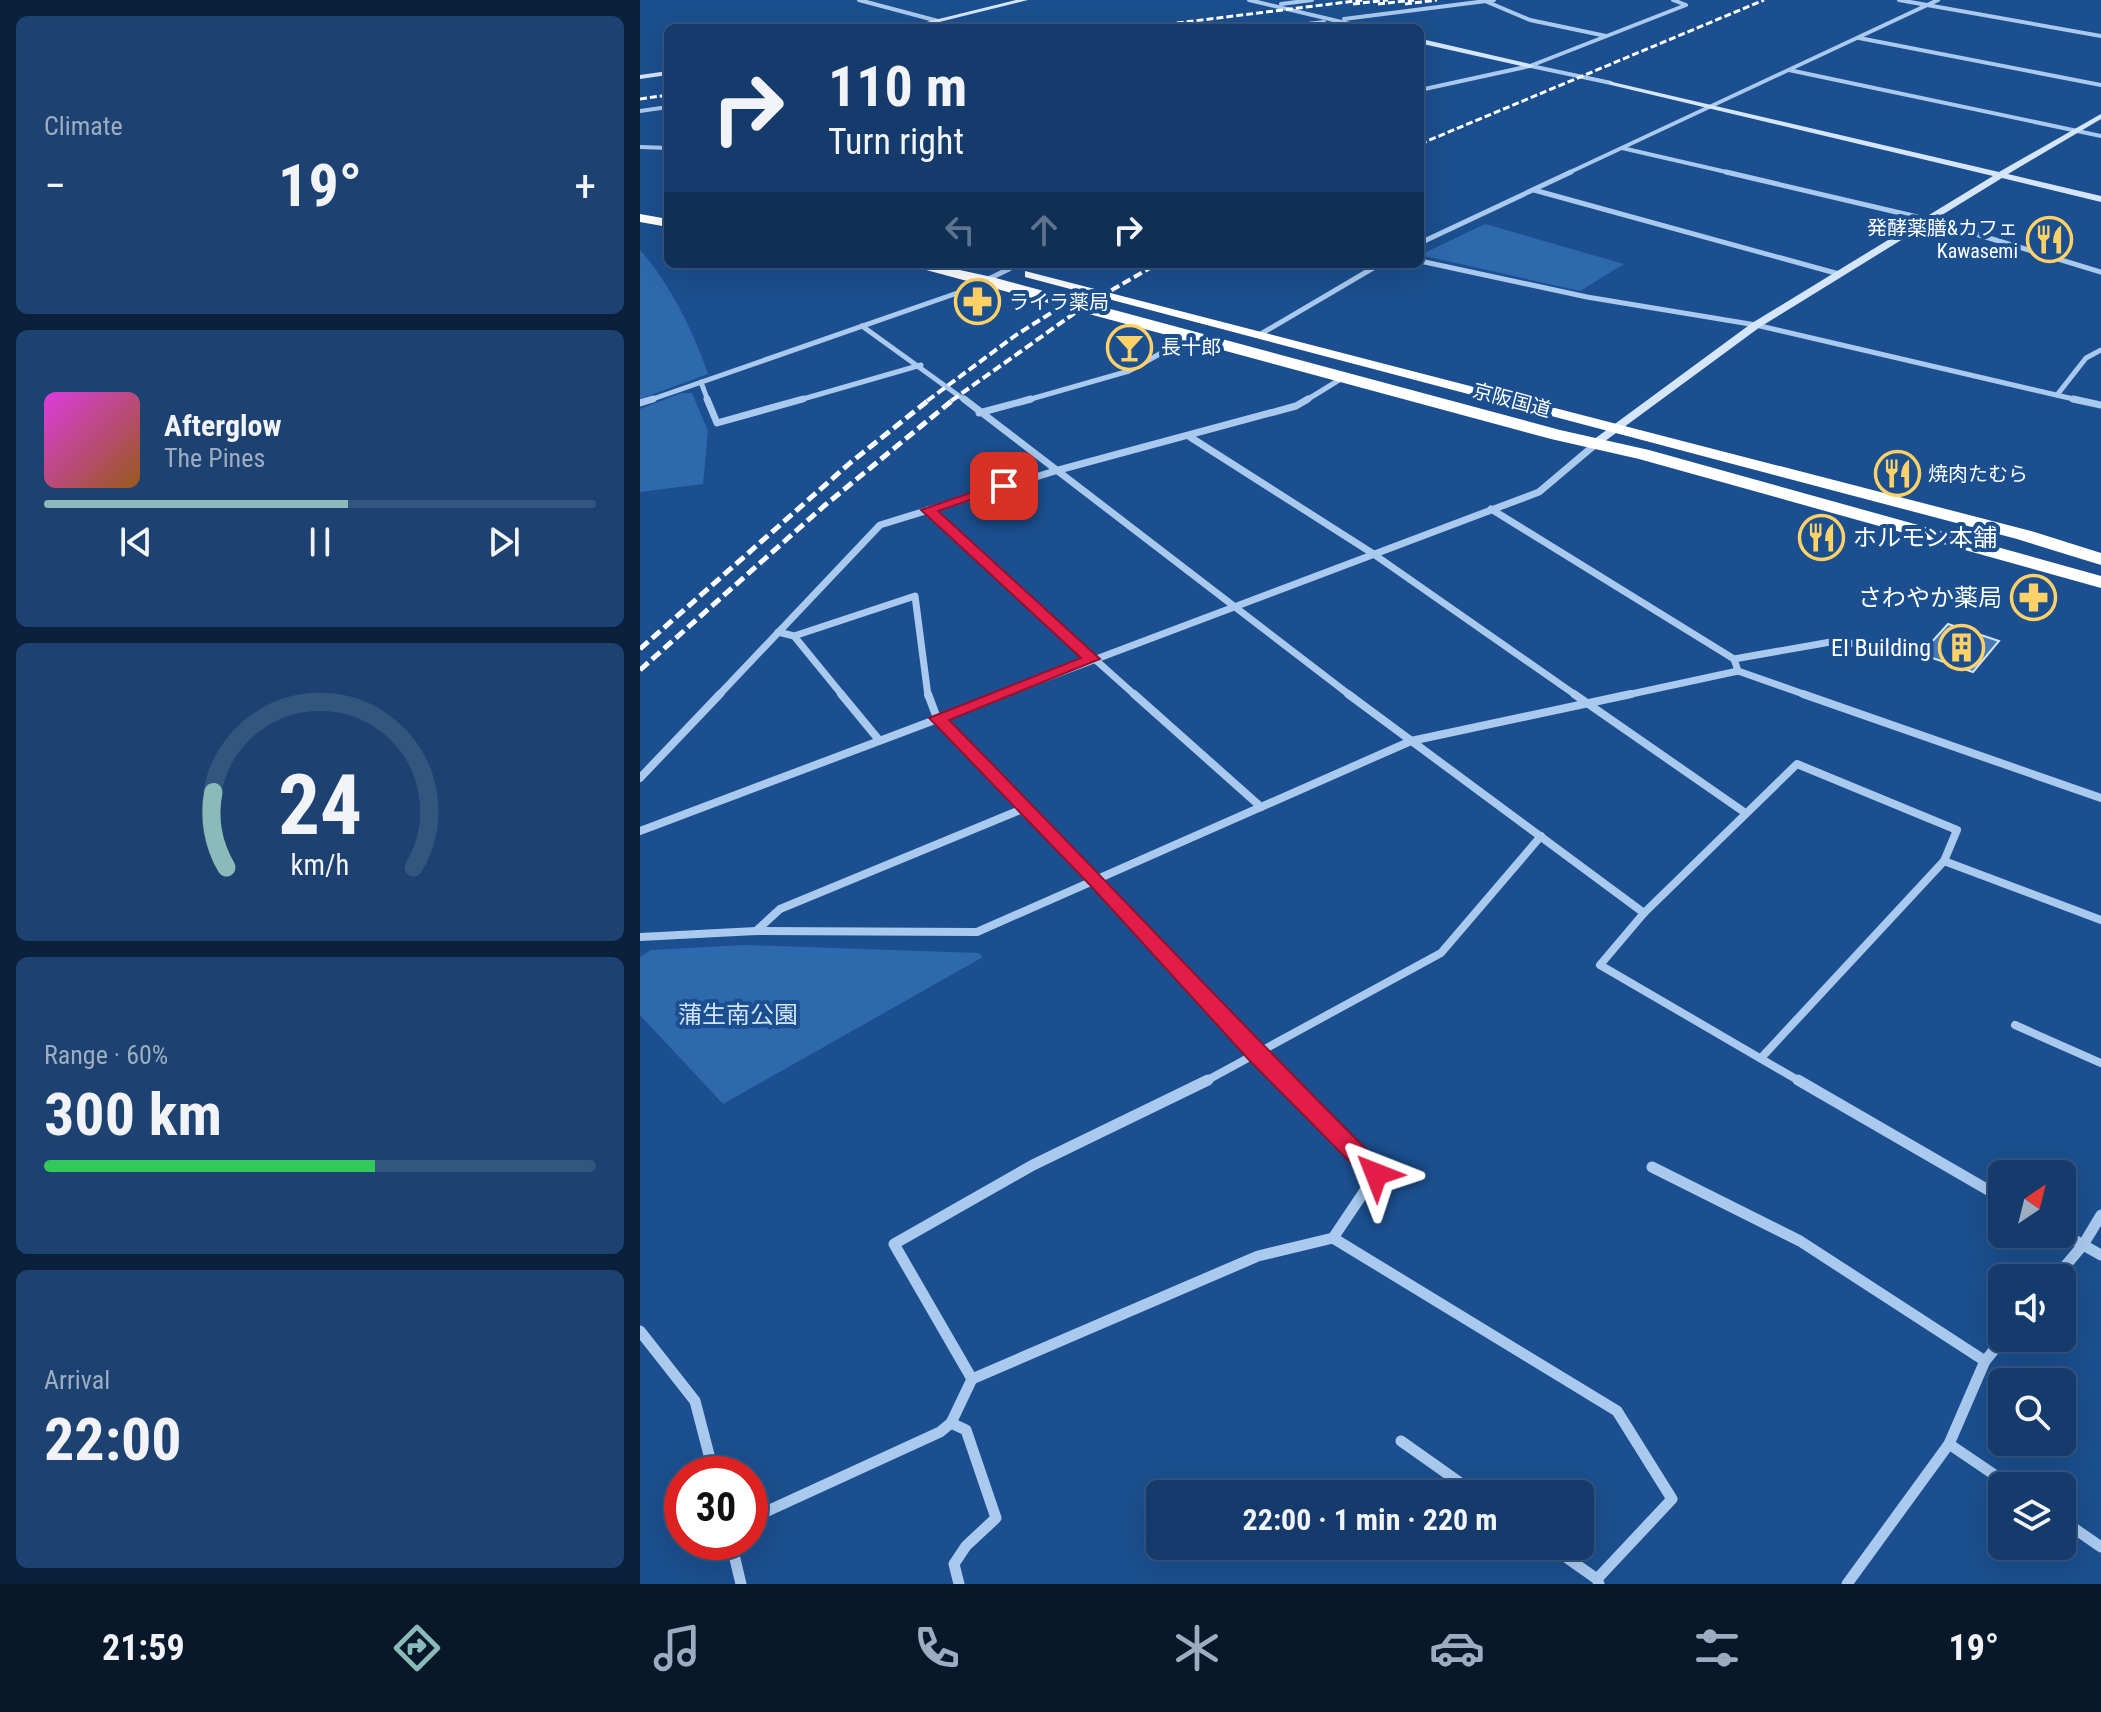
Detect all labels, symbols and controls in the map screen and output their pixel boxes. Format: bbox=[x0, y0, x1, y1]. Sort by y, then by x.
text: 110 m bbox=[828, 54, 967, 120]
icon: right bbox=[696, 56, 800, 160]
text: Climate bbox=[44, 111, 123, 141]
text: Turn right bbox=[828, 121, 964, 163]
text: 19° bbox=[278, 150, 362, 221]
text: − bbox=[44, 160, 66, 212]
text: + bbox=[574, 160, 596, 212]
icon: left bbox=[938, 208, 982, 252]
icon: ahead bbox=[1022, 208, 1066, 252]
icon: right bbox=[1106, 208, 1150, 252]
restaurant icon: 発酵薬膳&カフェ Kawasemi bbox=[2025, 215, 2073, 263]
place label: 発酵薬膳&カフェ Kawasemi bbox=[1867, 216, 2018, 263]
pharmacy icon: ライラ薬局 bbox=[954, 278, 1002, 326]
place label: ライラ薬局 bbox=[1009, 290, 1109, 314]
bar icon: 長十郎 bbox=[1106, 323, 1154, 371]
place label: 長十郎 bbox=[1161, 335, 1221, 359]
street label: 京阪国道 bbox=[1470, 378, 1554, 422]
text: Afterglow bbox=[164, 408, 282, 443]
text: The Pines bbox=[164, 443, 265, 473]
restaurant icon: 焼肉たむら bbox=[1873, 450, 1921, 498]
pin bbox=[970, 452, 1038, 520]
place label: 焼肉たむら bbox=[1928, 462, 2028, 486]
icon: arrive bbox=[982, 464, 1026, 508]
restaurant icon: ホルモン本舗 bbox=[1798, 514, 1846, 562]
icon: previous bbox=[114, 520, 158, 564]
icon: pause bbox=[298, 520, 342, 564]
icon: next bbox=[482, 520, 526, 564]
place label: ホルモン本舗 bbox=[1853, 524, 1997, 552]
pharmacy icon: さわやか薬局 bbox=[2009, 574, 2057, 622]
place label: さわやか薬局 bbox=[1858, 584, 2002, 612]
building icon: EI Building bbox=[1938, 624, 1986, 672]
place label: EI Building bbox=[1831, 634, 1931, 662]
text: 24 bbox=[278, 757, 362, 854]
text: km/h bbox=[291, 848, 349, 882]
park label: 蒲生南公園 bbox=[678, 1001, 798, 1029]
text: Range · 60% bbox=[44, 1040, 168, 1070]
text: 300 km bbox=[44, 1079, 222, 1150]
position arrow bbox=[1334, 1132, 1418, 1216]
north arrow bbox=[1988, 1160, 2076, 1248]
map controls bbox=[1988, 1160, 2076, 1560]
button: sound bbox=[1988, 1264, 2076, 1352]
text: Arrival bbox=[44, 1365, 110, 1395]
button: search bbox=[1988, 1368, 2076, 1456]
text: 22:00 bbox=[44, 1404, 182, 1475]
speed limit sign: 30 bbox=[664, 1456, 768, 1560]
button: layers bbox=[1988, 1472, 2076, 1560]
text: 22:00 · 1 min · 220 m bbox=[1243, 1502, 1497, 1537]
icon: directions bbox=[389, 1620, 445, 1676]
icon: music bbox=[649, 1620, 705, 1676]
icon: phone bbox=[909, 1620, 965, 1676]
icon: climate bbox=[1169, 1620, 1225, 1676]
icon: car bbox=[1429, 1620, 1485, 1676]
icon: filters bbox=[1689, 1620, 1745, 1676]
text: 21:59 bbox=[102, 1627, 185, 1669]
text: 19° bbox=[1949, 1627, 1999, 1669]

